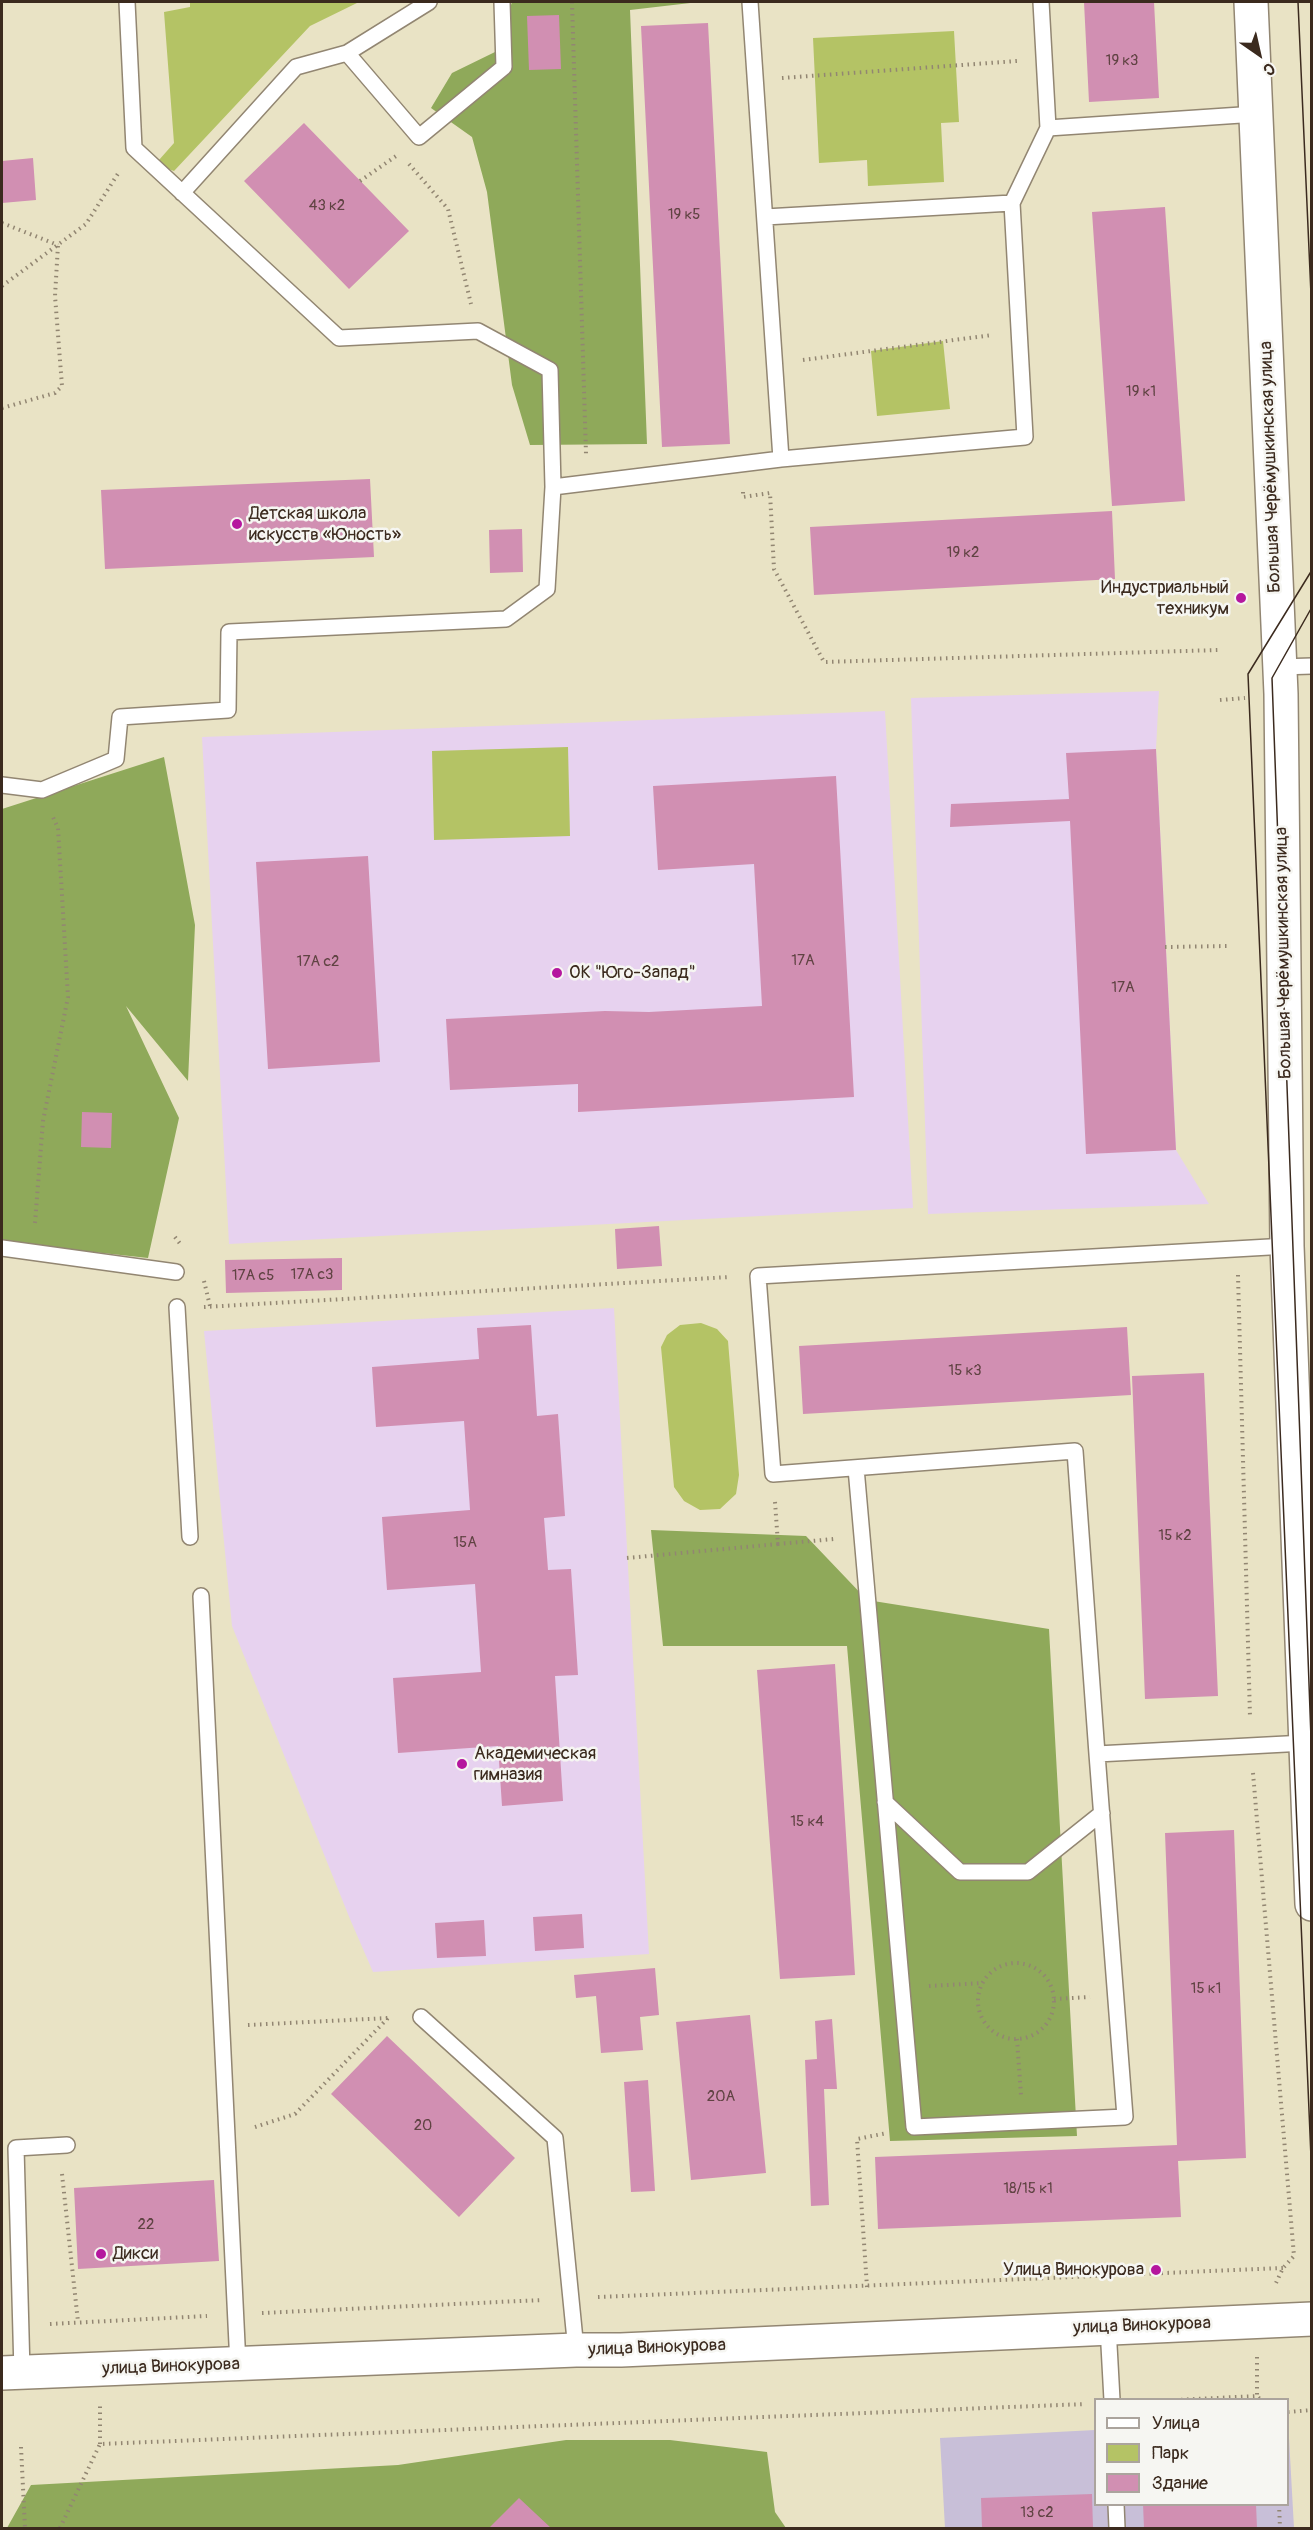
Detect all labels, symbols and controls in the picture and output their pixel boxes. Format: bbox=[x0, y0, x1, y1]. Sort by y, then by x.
north arrow bbox=[1229, 24, 1289, 84]
house number: 19 к3 bbox=[1106, 52, 1138, 70]
text: С bbox=[1259, 58, 1279, 80]
house number: 43 к2 bbox=[309, 197, 345, 215]
house number: 19 к5 bbox=[668, 206, 700, 224]
street label: Большая Черёмушкинская улица bbox=[1256, 341, 1286, 593]
house number: 19 к1 bbox=[1126, 383, 1156, 401]
place label: Детская школа искусств «Юность» bbox=[249, 503, 401, 546]
marker: Детская школа искусств «Юность» bbox=[230, 517, 244, 531]
house number: 19 к2 bbox=[947, 544, 979, 562]
place label: Индустриальный техникум bbox=[1101, 577, 1229, 620]
marker: Индустриальный техникум bbox=[1234, 591, 1248, 605]
street label: Большая Черёмушкинская улица bbox=[1271, 827, 1297, 1079]
house number: 17А bbox=[791, 952, 815, 970]
house number: 17А с2 bbox=[297, 953, 339, 971]
place label: ОК "Юго-Запад" bbox=[569, 962, 696, 984]
marker: ОК "Юго-Запад" bbox=[550, 966, 564, 980]
house number: 17А bbox=[1111, 979, 1135, 997]
house number: 17А с3 bbox=[291, 1266, 333, 1284]
house number: 17А с5 bbox=[232, 1267, 274, 1285]
house number: 15 к3 bbox=[948, 1362, 982, 1380]
house number: 15 к2 bbox=[1158, 1527, 1192, 1545]
house number: 15А bbox=[453, 1534, 477, 1552]
place label: Академическая гимназия bbox=[474, 1743, 596, 1786]
marker: Академическая гимназия bbox=[455, 1757, 469, 1771]
house number: 15 к4 bbox=[790, 1813, 824, 1831]
house number: 15 к1 bbox=[1191, 1980, 1221, 1998]
house number: 20А bbox=[707, 2088, 735, 2106]
house number: 20 bbox=[414, 2117, 432, 2135]
house number: 18/15 к1 bbox=[1003, 2180, 1053, 2198]
house number: 22 bbox=[138, 2216, 154, 2234]
place label: Дикси bbox=[113, 2243, 158, 2265]
marker: Дикси bbox=[94, 2247, 108, 2261]
place label: Улица Винокурова bbox=[1003, 2259, 1144, 2281]
marker: Улица Винокурова bbox=[1149, 2263, 1163, 2277]
street label: улица Винокурова bbox=[1073, 2313, 1211, 2339]
street label: улица Винокурова bbox=[588, 2335, 726, 2361]
street label: улица Винокурова bbox=[102, 2354, 240, 2380]
legend bbox=[1094, 2398, 1289, 2506]
text: Улица bbox=[1152, 2412, 1200, 2435]
text: Парк bbox=[1152, 2442, 1189, 2465]
text: Здание bbox=[1152, 2472, 1208, 2495]
house number: 13 с2 bbox=[1020, 2504, 1054, 2522]

